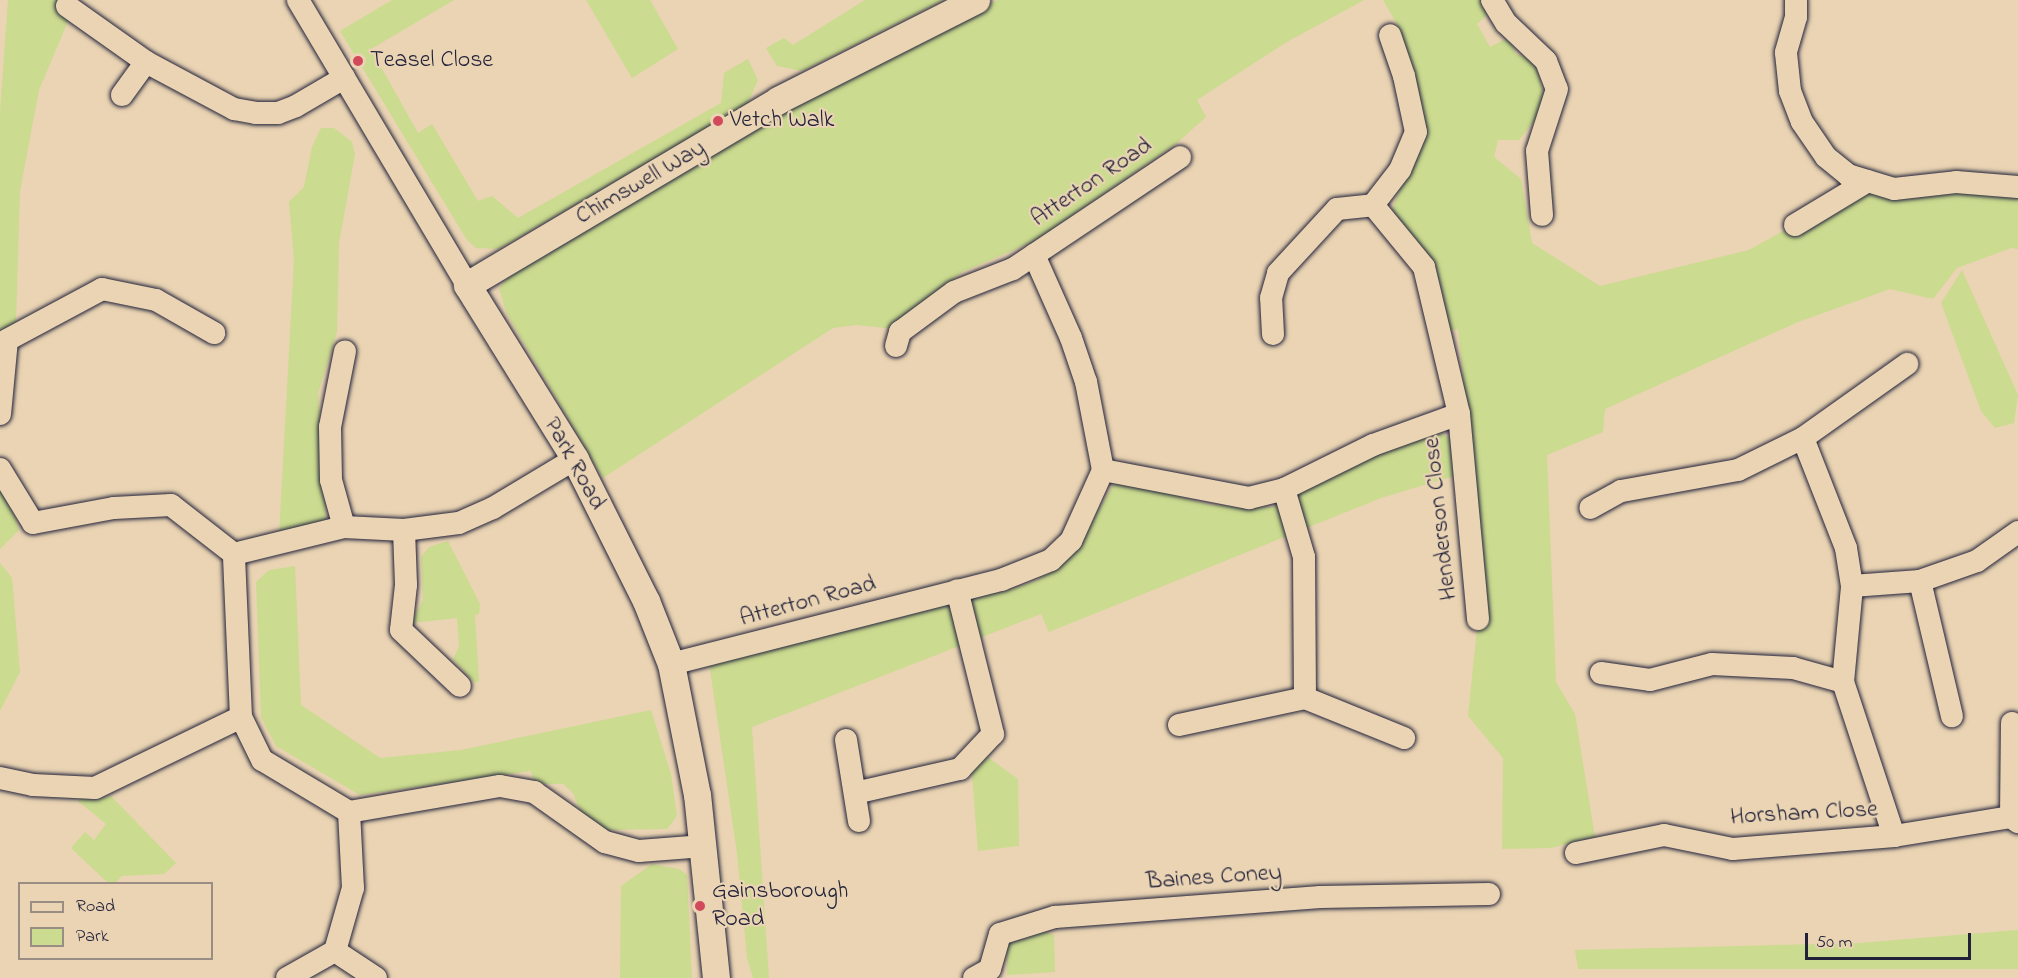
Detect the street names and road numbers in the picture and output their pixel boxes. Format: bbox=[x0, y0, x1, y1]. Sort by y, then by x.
street label: Atterton Road bbox=[1026, 132, 1158, 234]
street label: Chimswell Way bbox=[571, 134, 711, 232]
street label: Park Road bbox=[537, 413, 611, 515]
street label: Henderson Close bbox=[1418, 436, 1464, 602]
street label: Atterton Road bbox=[737, 570, 879, 634]
street label: Horsham Close bbox=[1729, 796, 1879, 832]
street label: Baines Coney bbox=[1145, 859, 1283, 897]

